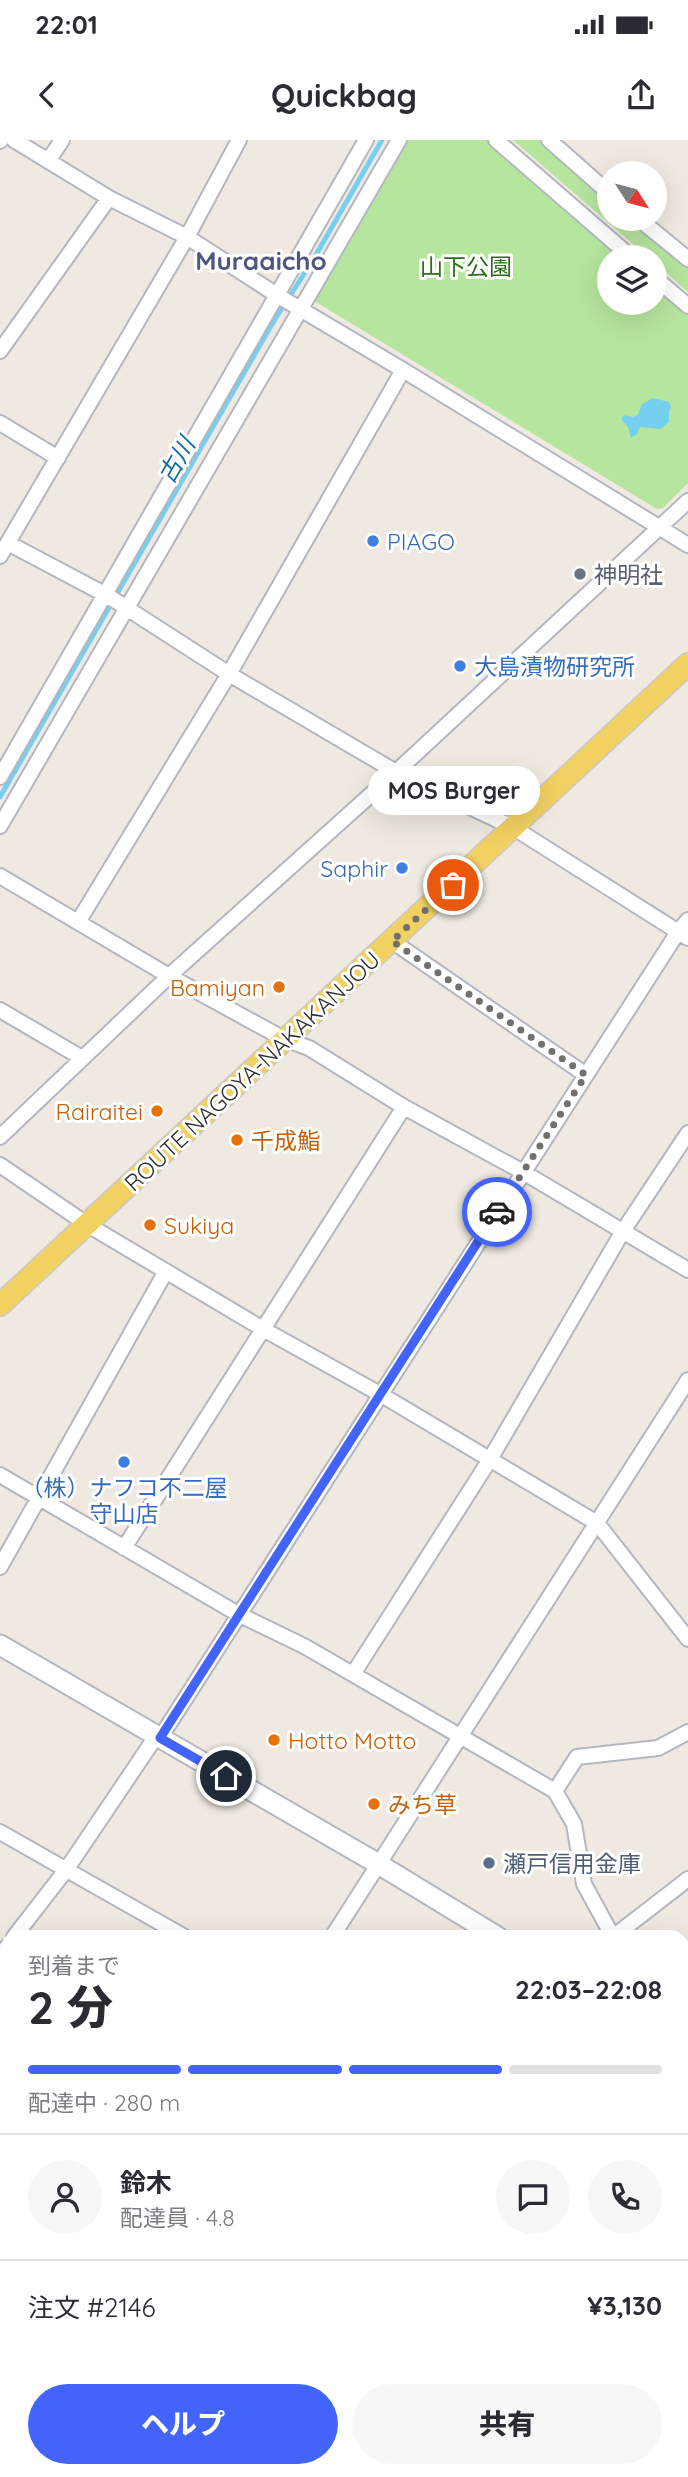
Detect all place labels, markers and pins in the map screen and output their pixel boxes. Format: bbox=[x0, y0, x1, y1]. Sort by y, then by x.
place label: PIAGO bbox=[387, 527, 455, 556]
marker: PIAGO bbox=[365, 533, 381, 549]
place label: 神明社 bbox=[594, 560, 663, 589]
marker: 神明社 bbox=[572, 566, 588, 582]
place label: 大島漬物研究所 bbox=[474, 652, 635, 681]
marker: 大島漬物研究所 bbox=[452, 658, 468, 674]
callout: MOS Burger bbox=[367, 766, 539, 815]
place label: Saphir bbox=[320, 854, 388, 883]
pin bbox=[423, 855, 483, 915]
marker: Saphir bbox=[394, 860, 410, 876]
place label: Bamiyan bbox=[170, 973, 265, 1002]
marker: Bamiyan bbox=[271, 979, 287, 995]
place label: Rairaitei bbox=[56, 1097, 143, 1126]
marker: Rairaitei bbox=[149, 1103, 165, 1119]
place label: 千成鮨 bbox=[251, 1126, 320, 1155]
marker: 千成鮨 bbox=[229, 1132, 245, 1148]
place label: Sukiya bbox=[164, 1211, 234, 1240]
marker: Sukiya bbox=[142, 1217, 158, 1233]
marker: （株）ナフコ不二屋 守山店 bbox=[116, 1454, 132, 1470]
place label: （株）ナフコ不二屋 守山店 bbox=[21, 1473, 228, 1528]
place label: Hotto Motto bbox=[288, 1726, 416, 1755]
marker: Hotto Motto bbox=[266, 1732, 282, 1748]
pin bbox=[196, 1746, 256, 1806]
place label: みち草 bbox=[388, 1790, 457, 1819]
marker: みち草 bbox=[366, 1796, 382, 1812]
place label: 瀬戸信用金庫 bbox=[503, 1849, 641, 1878]
marker: 瀬戸信用金庫 bbox=[481, 1855, 497, 1871]

